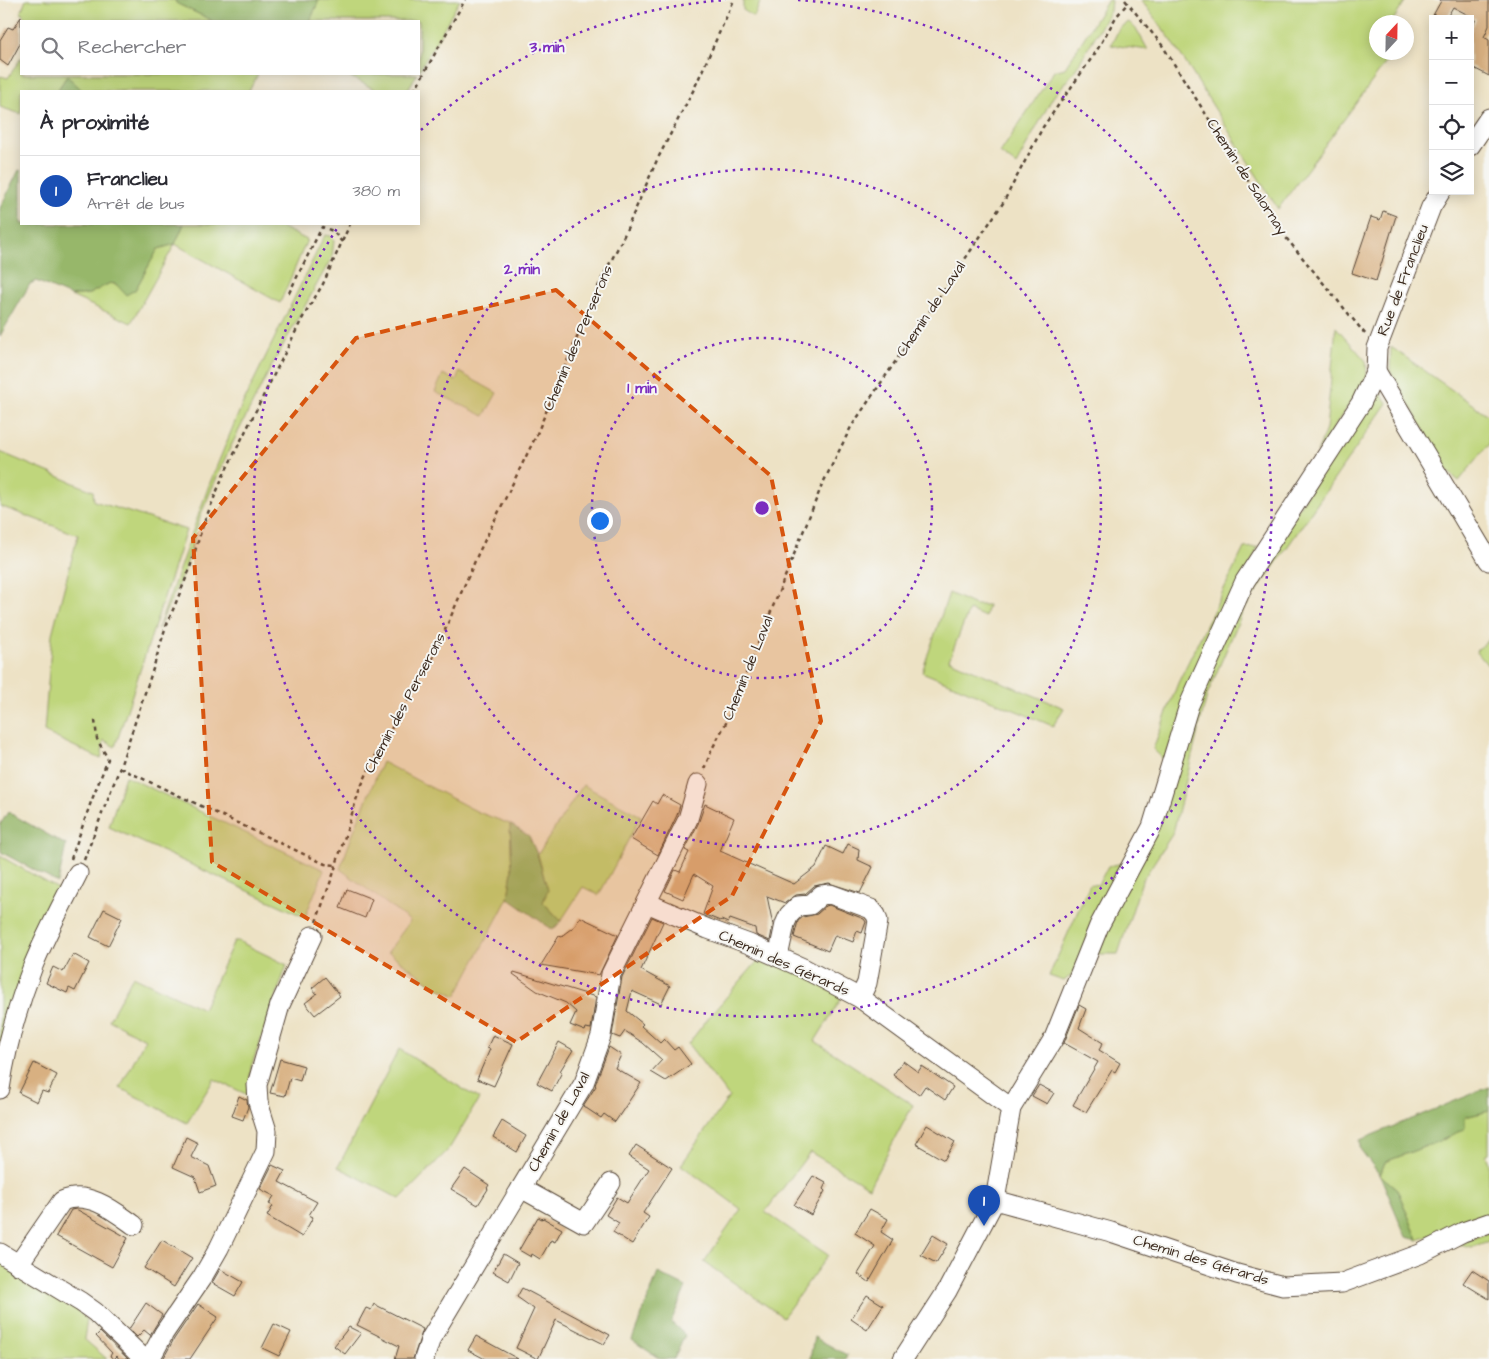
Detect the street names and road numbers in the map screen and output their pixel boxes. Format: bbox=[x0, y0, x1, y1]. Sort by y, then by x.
street label: Chemin de Salornay bbox=[1201, 115, 1293, 240]
street label: Rue de Franclieu bbox=[1372, 221, 1434, 339]
street label: Chemin de Laval bbox=[891, 257, 971, 361]
street label: Chemin des Perserons bbox=[538, 262, 618, 414]
street label: Chemin de Laval bbox=[717, 613, 779, 723]
street label: Chemin des Perserons bbox=[359, 629, 451, 777]
street label: Chemin des Gérards bbox=[715, 925, 853, 1001]
street label: Chemin de Laval bbox=[523, 1068, 595, 1176]
street label: Chemin des Gérards bbox=[1131, 1229, 1272, 1291]

